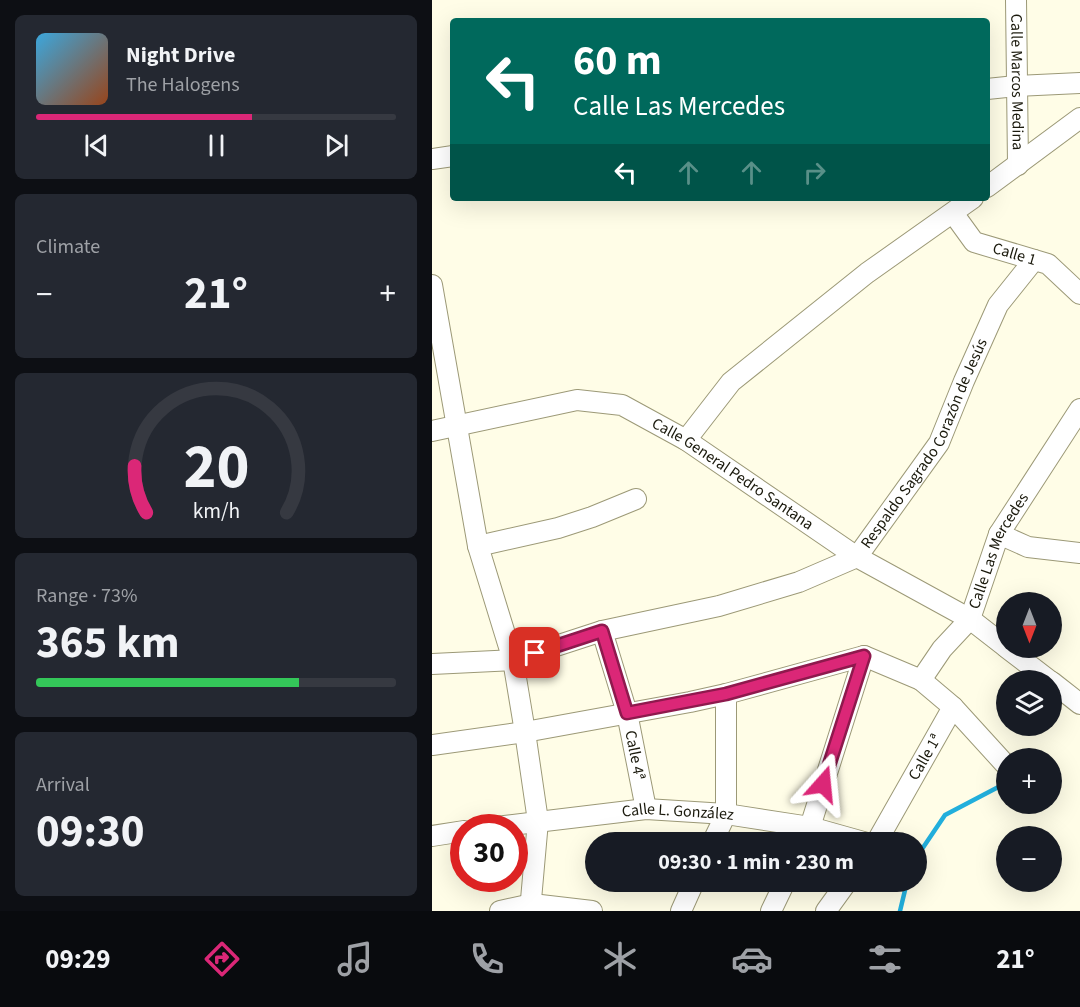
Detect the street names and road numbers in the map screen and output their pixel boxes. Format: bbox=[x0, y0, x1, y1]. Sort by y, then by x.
street label: Calle Marcos Medina bbox=[1005, 14, 1029, 150]
street label: Calle 1 bbox=[990, 237, 1039, 271]
street label: Respaldo Sagrado Corazón de Jesús bbox=[856, 334, 993, 553]
street label: Calle General Pedro Santana bbox=[648, 412, 818, 535]
street label: Calle Las Mercedes bbox=[963, 488, 1034, 612]
street label: Calle 4ª bbox=[619, 728, 651, 782]
street label: Calle 1ª bbox=[903, 730, 947, 784]
street label: Calle L. González bbox=[621, 798, 736, 826]

